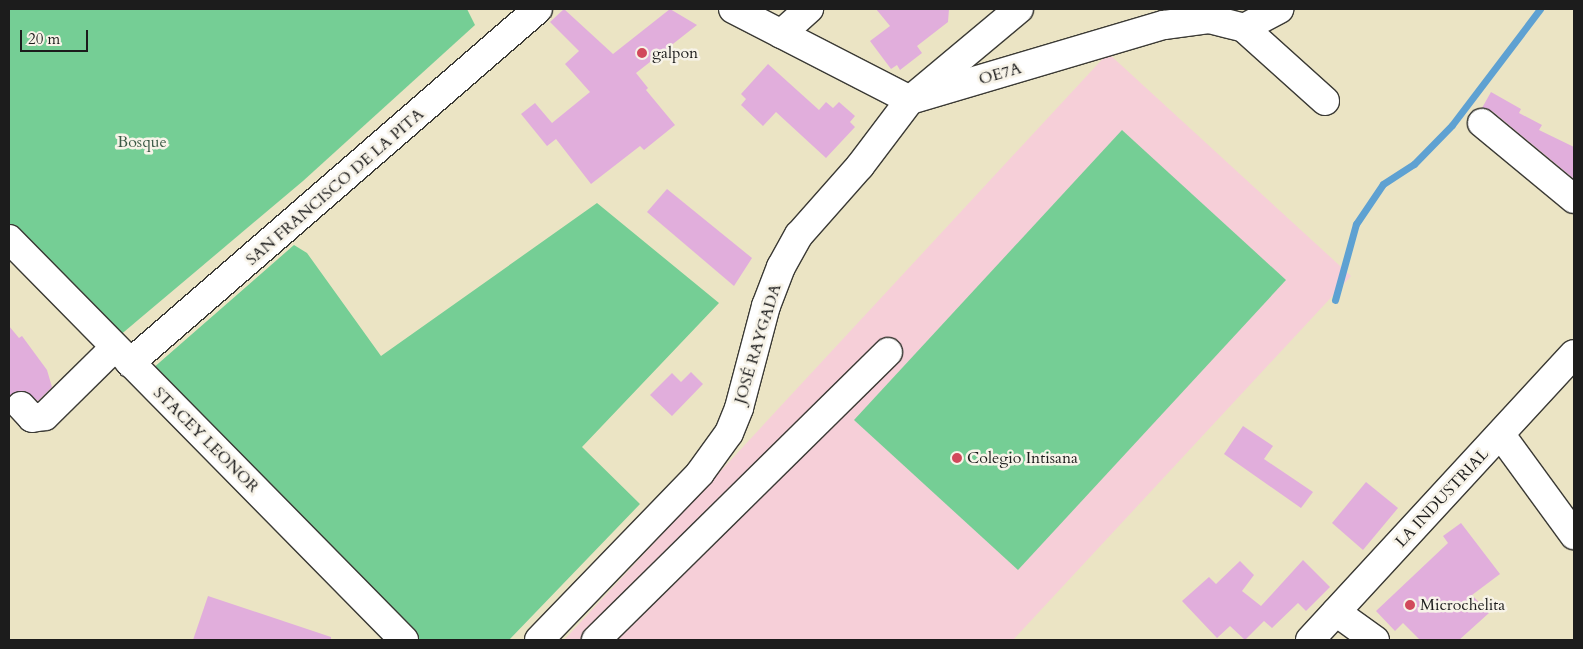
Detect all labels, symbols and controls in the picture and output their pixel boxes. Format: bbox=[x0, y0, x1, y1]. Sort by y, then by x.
scale bar bbox=[22, 20, 90, 52]
text: 20 m bbox=[28, 29, 60, 49]
place label: galpon bbox=[652, 43, 698, 63]
marker: galpon bbox=[636, 47, 648, 59]
street label: OE7A bbox=[977, 59, 1023, 89]
street label: SAN FRANCISCO DE LA PITA bbox=[242, 105, 428, 269]
park label: Bosque bbox=[117, 132, 167, 152]
street label: JOSÉ RAYGADA bbox=[731, 282, 785, 406]
street label: STACEY LEONOR bbox=[149, 383, 263, 497]
street label: LA INDUSTRIAL bbox=[1391, 445, 1493, 551]
place label: Colegio Intisana bbox=[967, 448, 1078, 468]
marker: Colegio Intisana bbox=[951, 452, 963, 464]
place label: Microchelita bbox=[1420, 595, 1505, 615]
marker: Microchelita bbox=[1404, 599, 1416, 611]

